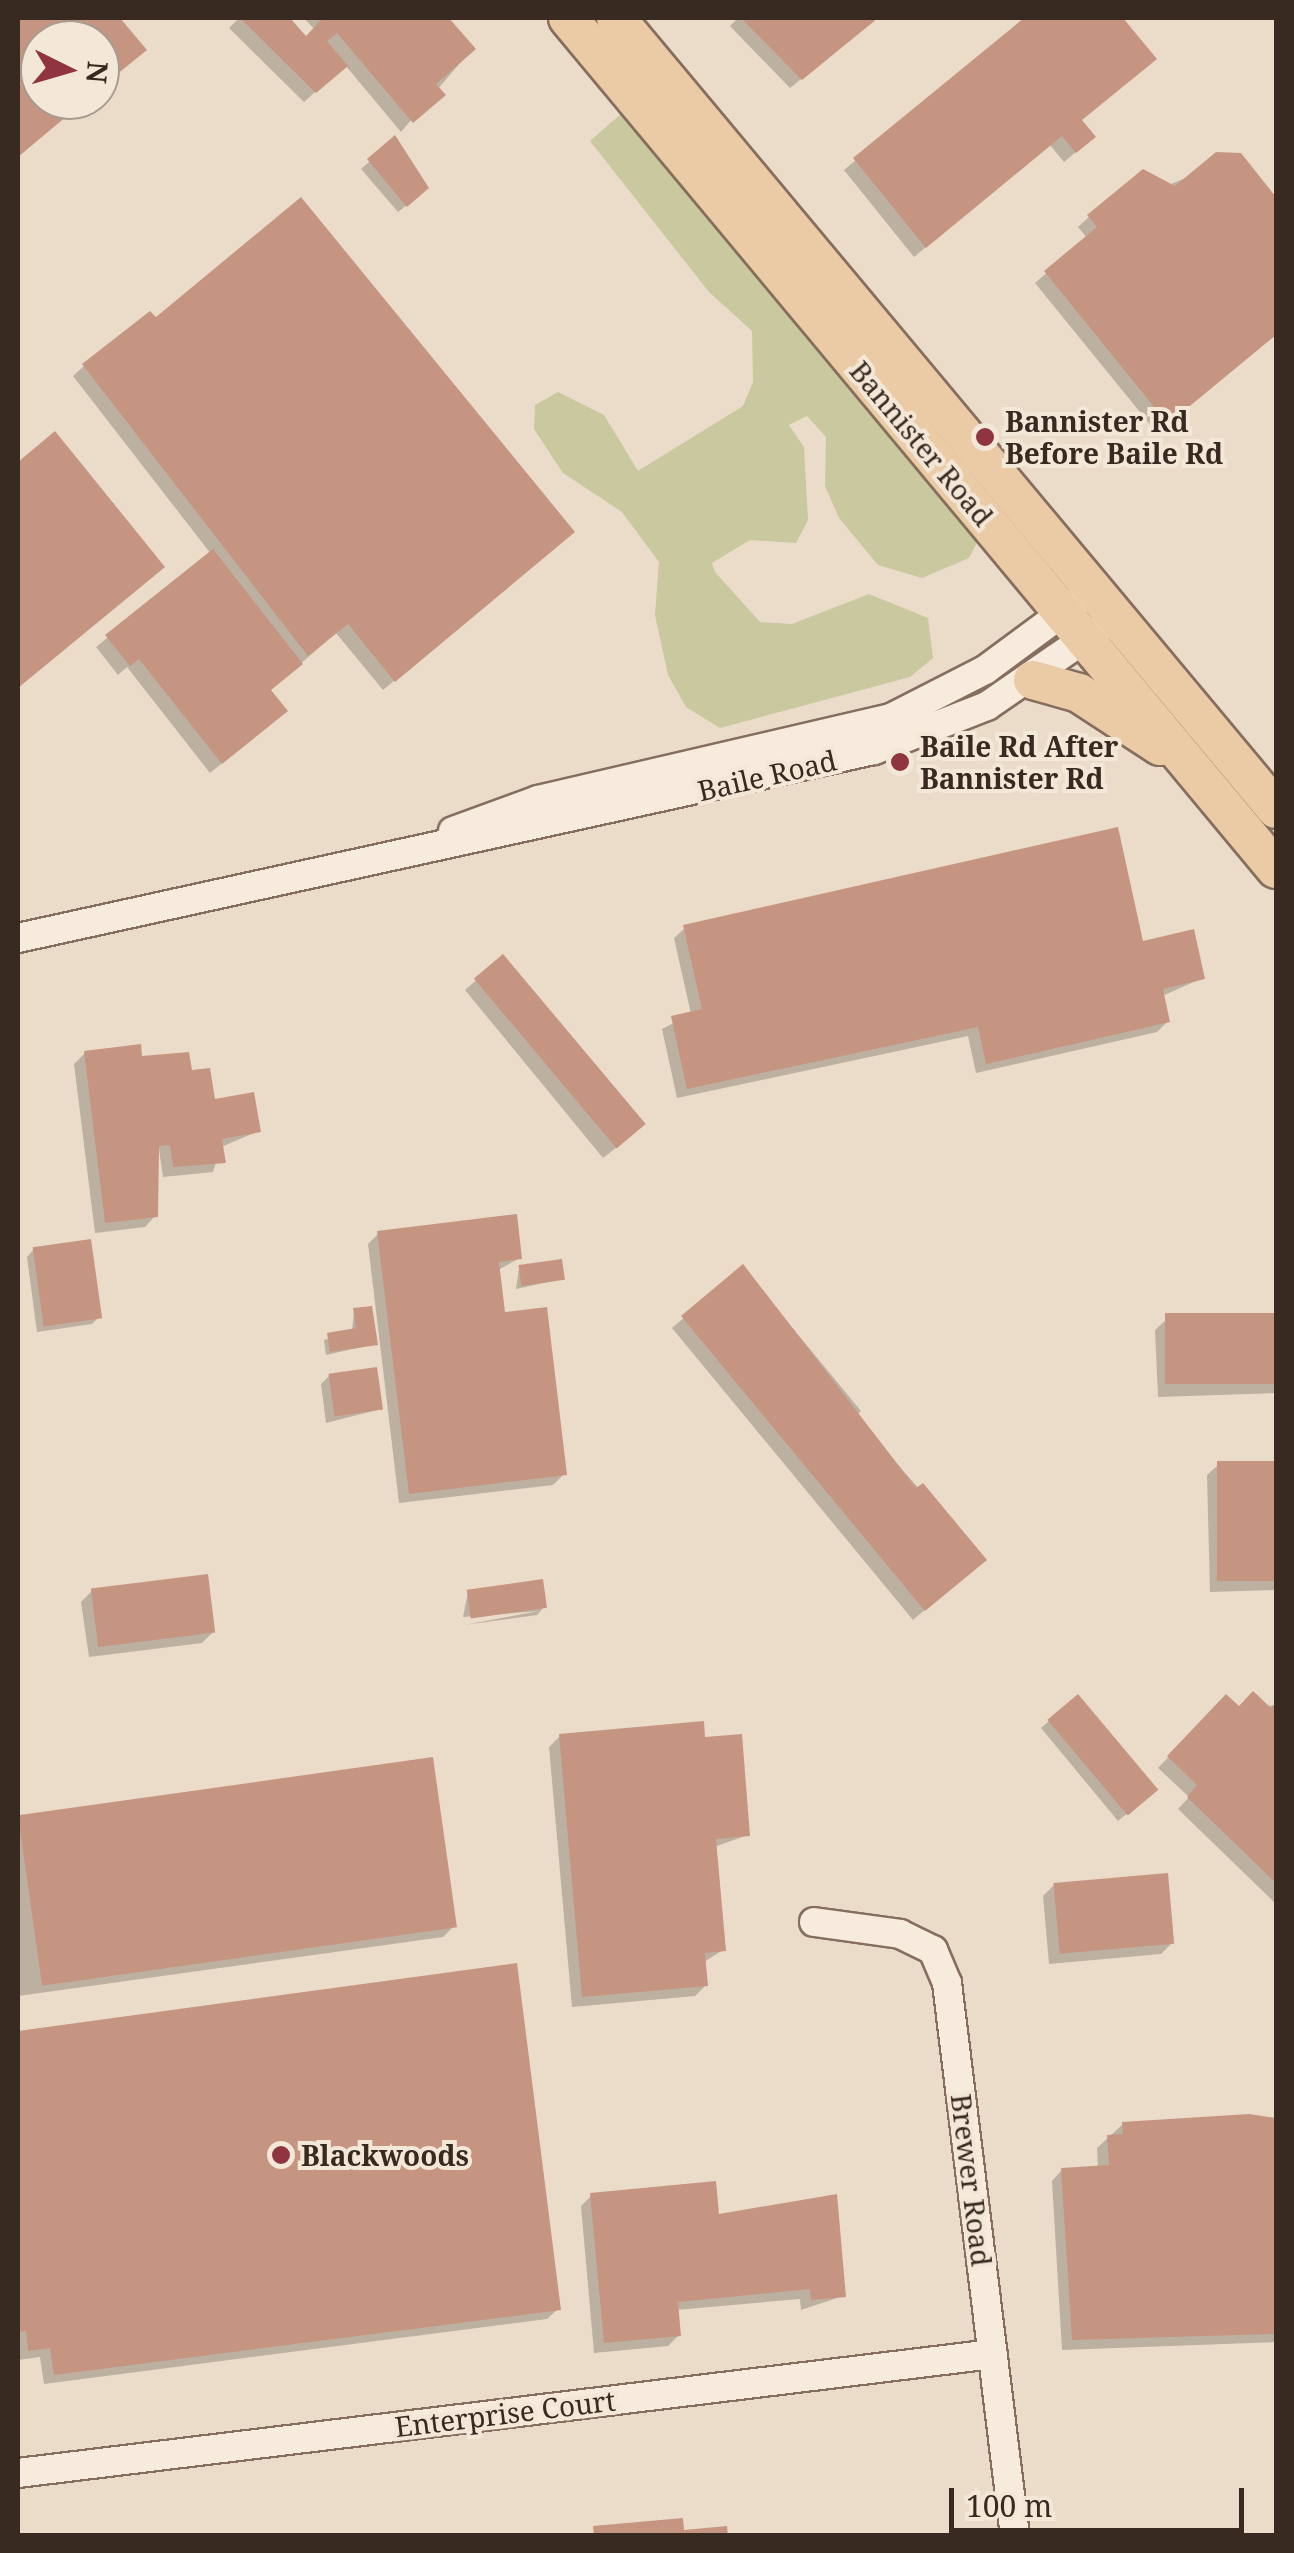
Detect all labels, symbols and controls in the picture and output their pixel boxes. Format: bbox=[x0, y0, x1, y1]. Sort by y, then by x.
north arrow bbox=[20, 20, 120, 120]
text: N bbox=[78, 60, 118, 85]
street label: Bannister Road bbox=[843, 354, 1001, 532]
place label: Bannister Rd Before Baile Rd bbox=[1005, 404, 1223, 470]
marker: Bannister Rd Before Baile Rd bbox=[974, 426, 996, 448]
place label: Baile Rd After Bannister Rd bbox=[920, 729, 1118, 795]
street label: Baile Road bbox=[694, 743, 840, 807]
marker: Baile Rd After Bannister Rd bbox=[889, 751, 911, 773]
street label: Brewer Road bbox=[945, 2092, 999, 2268]
place label: Blackwoods bbox=[301, 2138, 469, 2172]
marker: Blackwoods bbox=[270, 2144, 292, 2166]
street label: Enterprise Court bbox=[393, 2383, 617, 2443]
scale bar bbox=[954, 2468, 1249, 2530]
text: 100 m bbox=[966, 2485, 1052, 2526]

